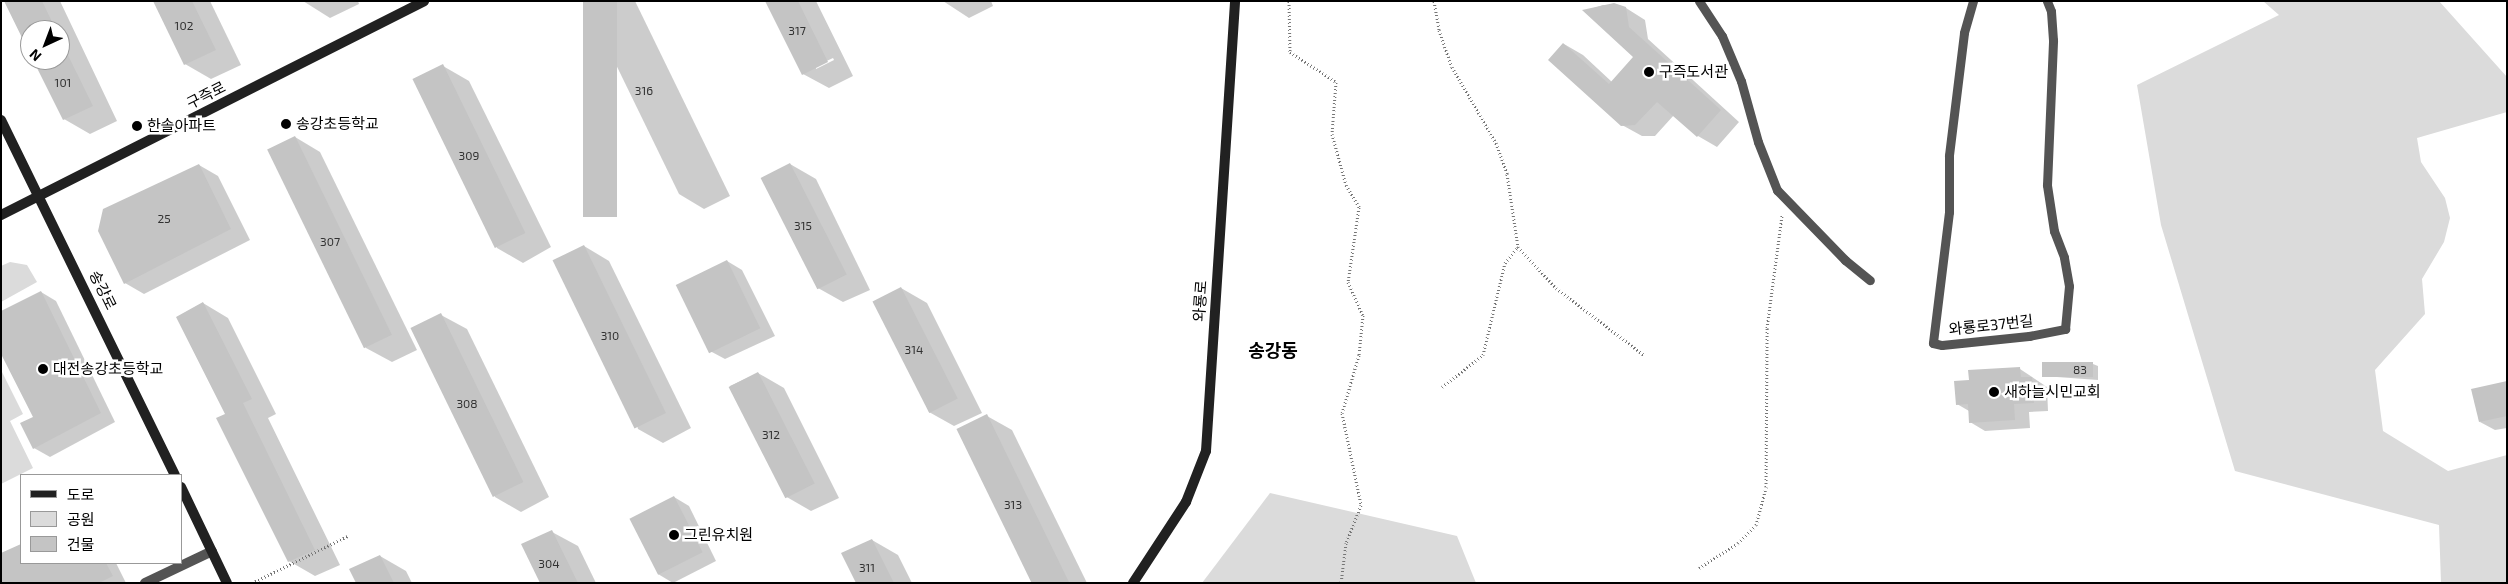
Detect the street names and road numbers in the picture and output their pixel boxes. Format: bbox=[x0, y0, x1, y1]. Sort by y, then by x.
street label: 구즉로 bbox=[183, 78, 229, 112]
street label: 송강로 bbox=[86, 267, 120, 313]
street label: 와룡로 bbox=[1190, 280, 1210, 322]
street label: 와룡로37번길 bbox=[1948, 312, 2034, 338]

